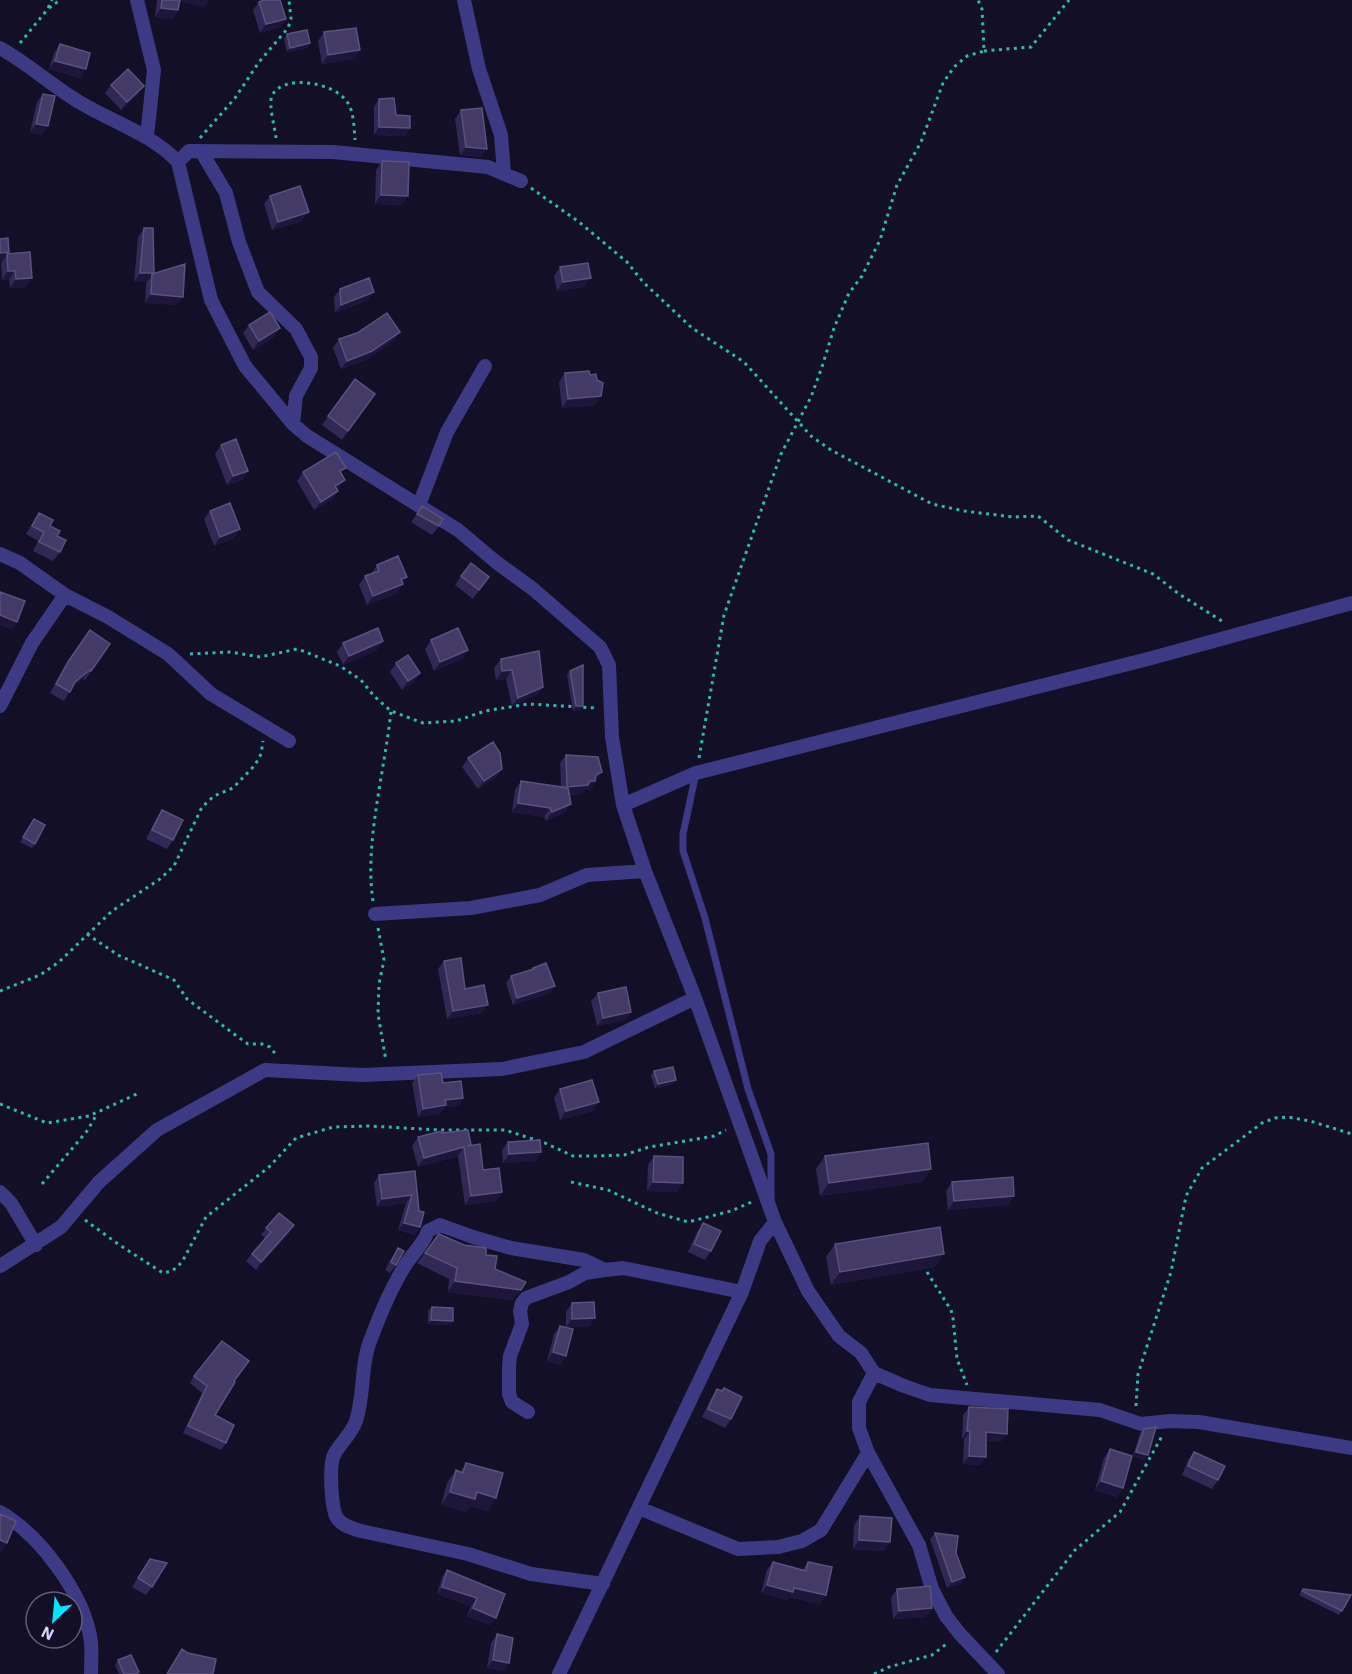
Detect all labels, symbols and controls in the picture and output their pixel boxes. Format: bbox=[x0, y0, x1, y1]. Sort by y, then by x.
north arrow bbox=[24, 1590, 84, 1650]
text: N bbox=[38, 1622, 57, 1645]

